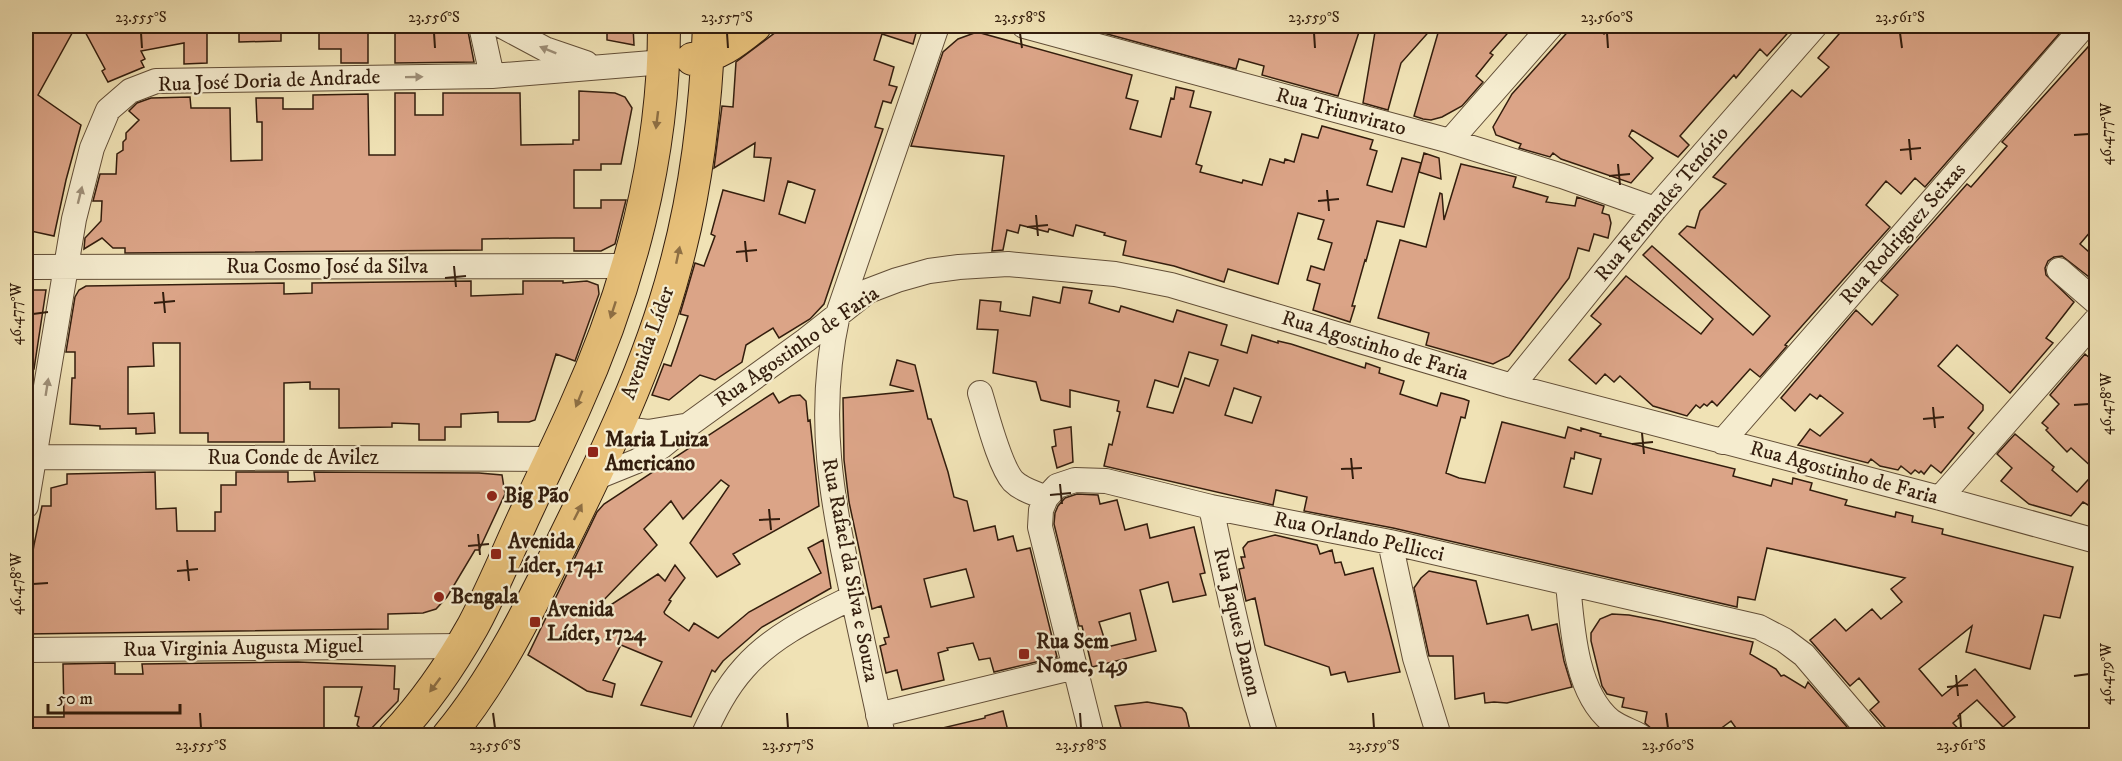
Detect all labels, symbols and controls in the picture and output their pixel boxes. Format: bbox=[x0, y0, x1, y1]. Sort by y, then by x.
text: 23.555°S bbox=[115, 8, 167, 27]
text: 23.556°S bbox=[408, 8, 460, 27]
text: 23.557°S bbox=[701, 8, 753, 27]
text: 23.558°S bbox=[994, 8, 1046, 27]
text: 23.559°S bbox=[1288, 8, 1340, 27]
text: 23.560°S bbox=[1581, 8, 1633, 27]
text: 23.561°S bbox=[1875, 8, 1925, 27]
one-way arrow bbox=[539, 45, 557, 54]
street label: Rua José Doria de Andrade bbox=[157, 64, 381, 98]
one-way arrow bbox=[405, 72, 424, 82]
street label: Rua Triunvirato bbox=[1273, 82, 1409, 142]
text: 46.477°W bbox=[2097, 102, 2116, 165]
one-way arrow bbox=[653, 111, 662, 130]
street label: Rua Fernandes Tenório bbox=[1589, 121, 1735, 287]
street label: Rua Rodriguez Seixas bbox=[1834, 158, 1972, 310]
one-way arrow bbox=[76, 186, 86, 204]
one-way arrow bbox=[674, 245, 683, 264]
street label: Rua Cosmo José da Silva bbox=[226, 254, 428, 280]
street label: Rua Agostinho de Faria bbox=[710, 281, 884, 413]
text: 46.477°W bbox=[7, 282, 26, 345]
street label: Avenida Líder bbox=[615, 283, 681, 403]
one-way arrow bbox=[608, 301, 618, 319]
street label: Rua Agostinho de Faria bbox=[1278, 305, 1472, 387]
text: 46.478°W bbox=[2097, 373, 2116, 435]
one-way arrow bbox=[42, 377, 51, 396]
one-way arrow bbox=[574, 390, 583, 408]
place label: Maria Luiza Americano bbox=[604, 427, 710, 477]
street label: Rua Agostinho de Faria bbox=[1747, 435, 1941, 511]
street label: Rua Conde de Avilez bbox=[207, 445, 379, 471]
marker: Maria Luiza Americano bbox=[586, 445, 600, 459]
street label: Rua Rafael da Silva e Souza bbox=[816, 456, 884, 684]
place label: Big Pão bbox=[504, 483, 569, 509]
marker: Big Pão bbox=[485, 489, 499, 503]
one-way arrow bbox=[573, 503, 582, 520]
street label: Rua Orlando Pellicci bbox=[1271, 506, 1447, 568]
place label: Avenida Líder, 1741 bbox=[507, 529, 604, 579]
street label: Rua Jaques Danon bbox=[1207, 545, 1267, 699]
marker: Avenida Líder, 1741 bbox=[489, 547, 503, 561]
text: 46.478°W bbox=[7, 553, 26, 615]
place label: Bengala bbox=[451, 584, 519, 610]
marker: Bengala bbox=[432, 590, 446, 604]
place label: Avenida Líder, 1724 bbox=[546, 597, 647, 647]
marker: Avenida Líder, 1724 bbox=[528, 615, 542, 629]
place label: Rua Sem Nome, 149 bbox=[1036, 629, 1128, 679]
street label: Rua Virginia Augusta Miguel bbox=[123, 633, 364, 663]
text: 46.479°W bbox=[2097, 643, 2116, 705]
marker: Rua Sem Nome, 149 bbox=[1017, 647, 1031, 661]
scale bar bbox=[48, 677, 180, 715]
one-way arrow bbox=[429, 677, 441, 693]
text: 50 m bbox=[57, 688, 93, 710]
text: 23.555°S bbox=[175, 736, 227, 755]
text: 23.556°S bbox=[469, 736, 521, 755]
text: 23.557°S bbox=[762, 736, 814, 755]
text: 23.558°S bbox=[1055, 736, 1107, 755]
text: 23.559°S bbox=[1348, 736, 1400, 755]
text: 23.560°S bbox=[1642, 736, 1694, 755]
text: 23.561°S bbox=[1936, 736, 1986, 755]

